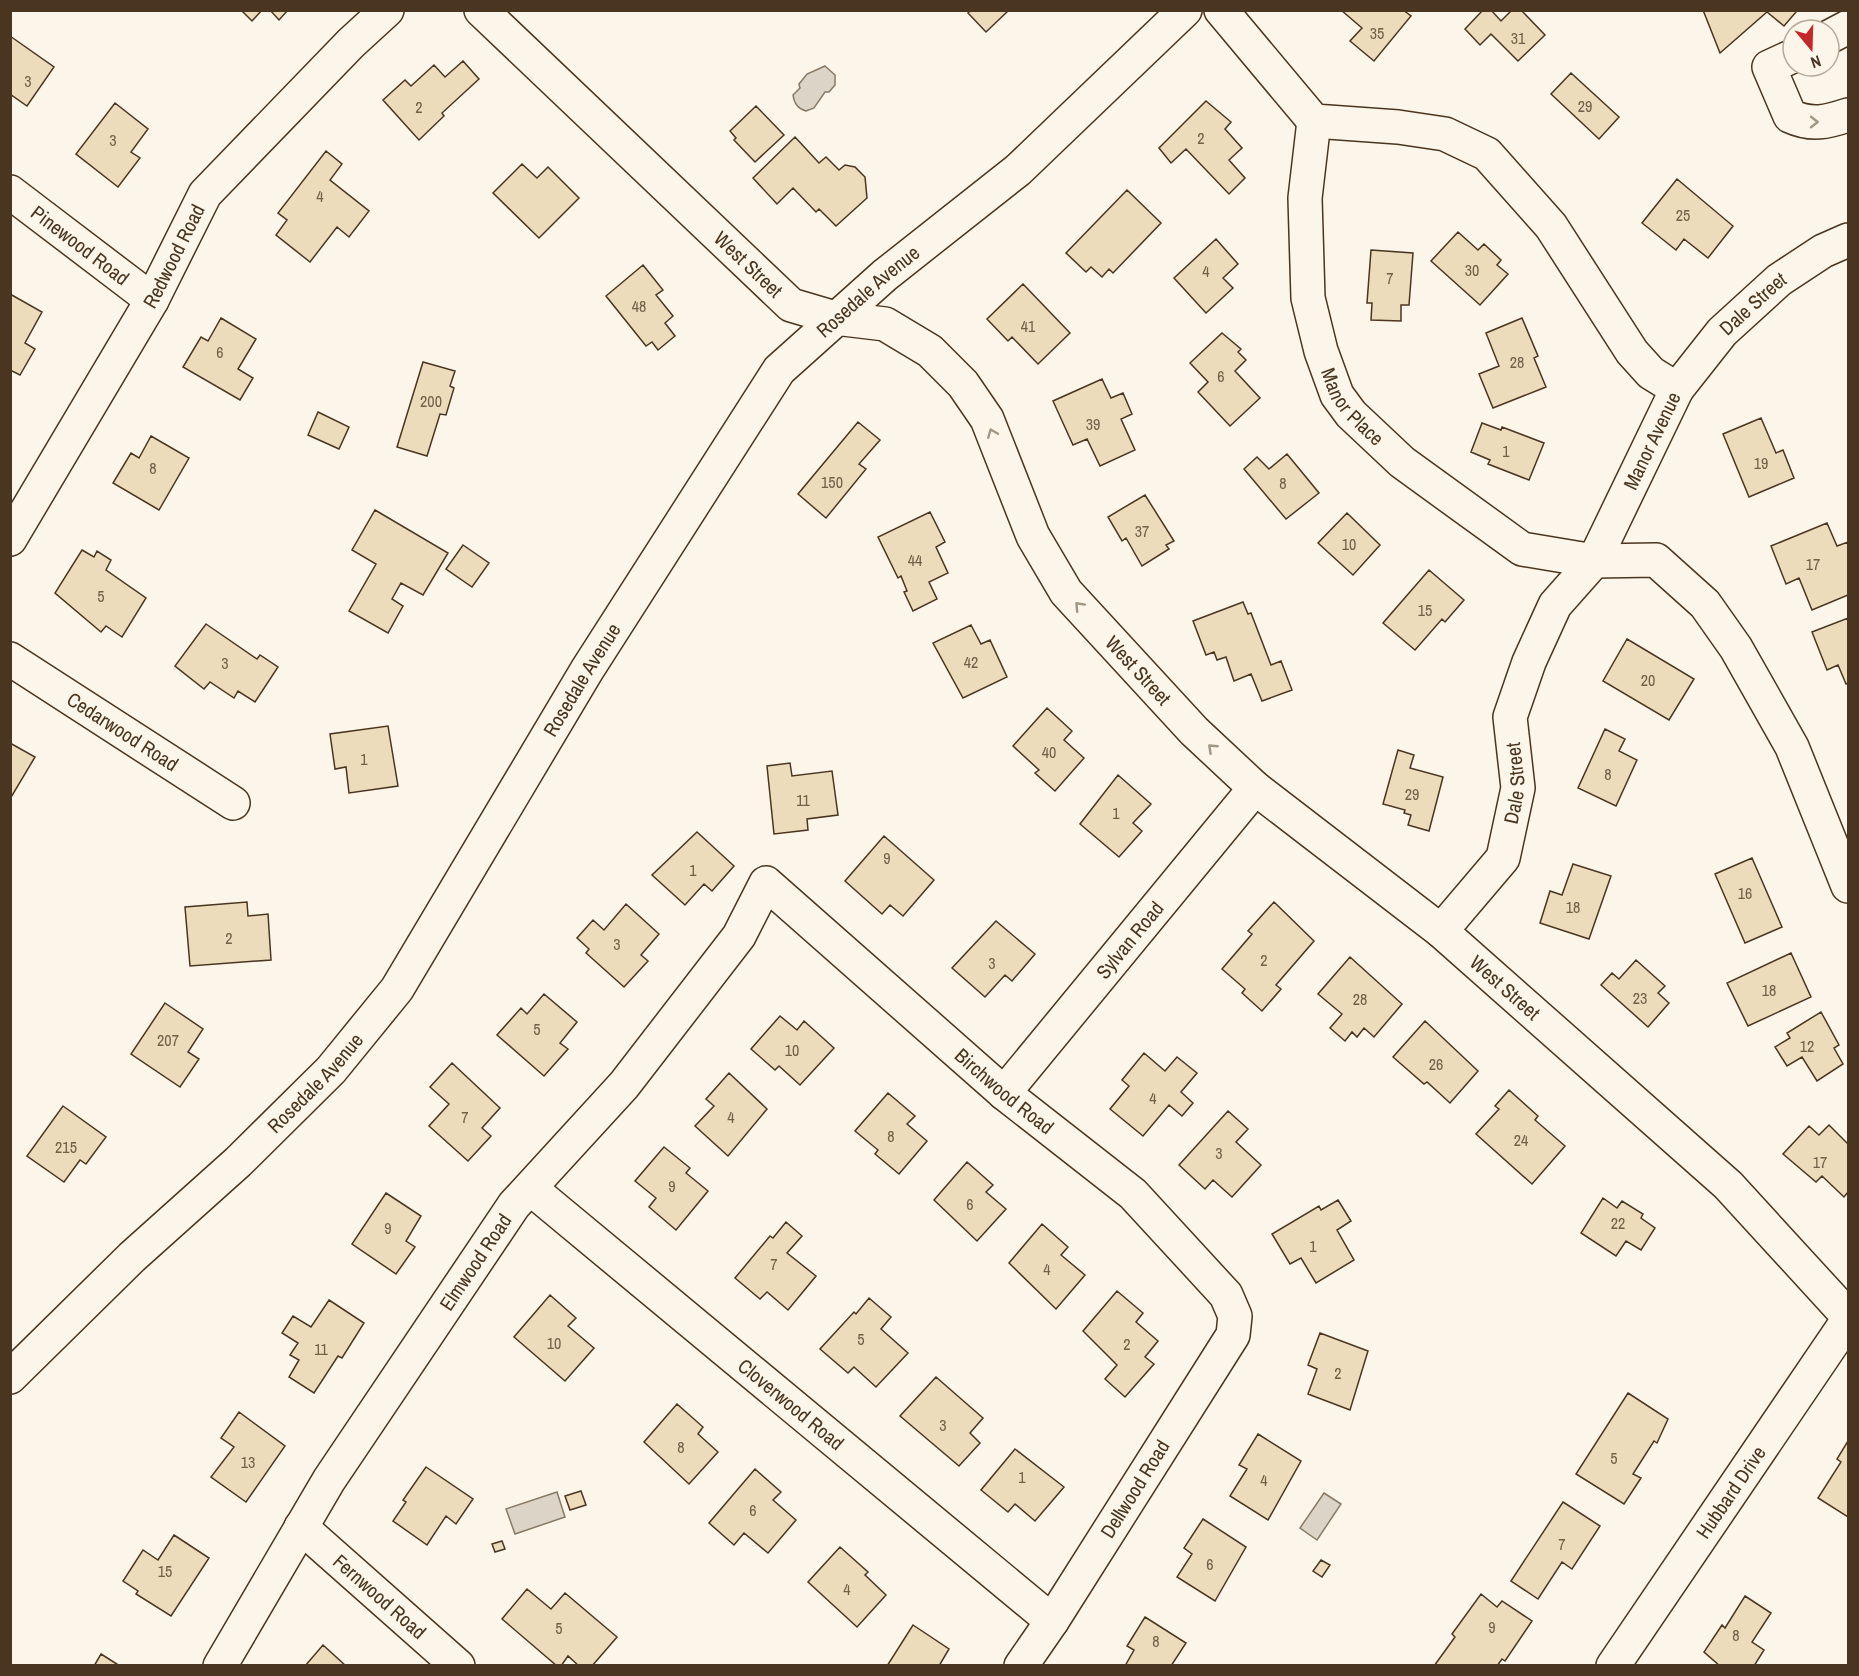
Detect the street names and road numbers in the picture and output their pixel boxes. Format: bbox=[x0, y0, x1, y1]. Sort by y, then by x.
street label: Pinewood Road bbox=[26, 199, 135, 291]
street label: Redwood Road bbox=[136, 199, 211, 313]
street label: West Street bbox=[708, 225, 789, 304]
street label: Rosedale Avenue bbox=[810, 239, 925, 343]
street label: Dale Street bbox=[1713, 265, 1791, 341]
street label: Manor Place bbox=[1315, 364, 1390, 451]
street label: Manor Avenue bbox=[1616, 387, 1687, 494]
street label: Rosedale Avenue bbox=[536, 618, 627, 741]
street label: West Street bbox=[1100, 629, 1178, 711]
street label: Cedarwood Road bbox=[62, 685, 184, 777]
street label: Dale Street bbox=[1497, 741, 1531, 826]
street label: Sylvan Road bbox=[1089, 895, 1169, 984]
street label: West Street bbox=[1464, 949, 1547, 1026]
street label: Rosedale Avenue bbox=[261, 1027, 369, 1139]
street label: Birchwood Road bbox=[949, 1042, 1060, 1140]
street label: Elmwood Road bbox=[433, 1208, 517, 1316]
street label: Cloverwood Road bbox=[732, 1352, 850, 1456]
street label: Dellwood Road bbox=[1094, 1434, 1175, 1543]
street label: Hubbard Drive bbox=[1689, 1440, 1772, 1544]
street label: Fernwood Road bbox=[328, 1548, 432, 1645]

